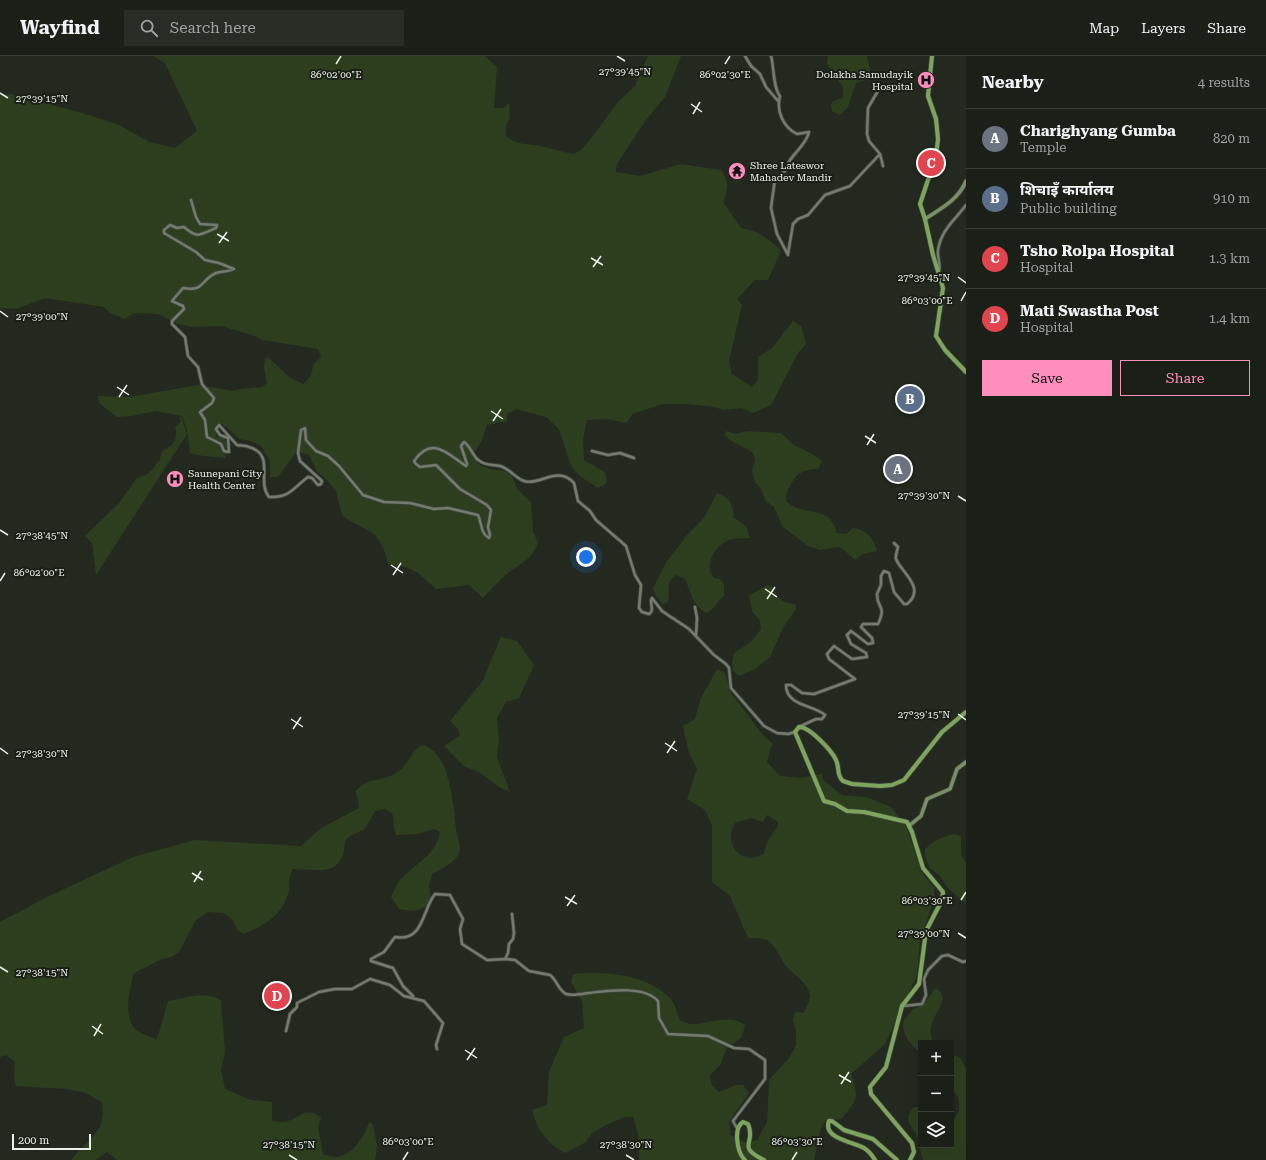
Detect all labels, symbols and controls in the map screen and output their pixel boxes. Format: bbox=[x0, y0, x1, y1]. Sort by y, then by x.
search box bbox=[124, 10, 404, 46]
text: Wayfind bbox=[20, 16, 100, 39]
icon: search bbox=[138, 17, 160, 39]
text: Search here bbox=[170, 19, 256, 37]
text: Map bbox=[1089, 20, 1119, 36]
text: Layers bbox=[1141, 20, 1185, 36]
text: Share bbox=[1207, 20, 1246, 36]
text: 27°39'45"N bbox=[599, 66, 651, 77]
text: 86°02'00"E bbox=[310, 69, 362, 80]
text: 86°02'30"E bbox=[699, 69, 751, 80]
place label: Dolakha Samudayik Hospital bbox=[816, 69, 914, 92]
hospital icon: Dolakha Samudayik Hospital bbox=[916, 70, 936, 90]
text: Nearby bbox=[982, 72, 1044, 92]
text: 4 results bbox=[1198, 75, 1250, 90]
text: 27°39'15"N bbox=[16, 93, 68, 104]
text: Charighyang Gumba bbox=[1020, 122, 1176, 140]
text: A bbox=[990, 131, 1000, 146]
text: 820 m bbox=[1213, 131, 1250, 146]
text: Temple bbox=[1020, 140, 1067, 155]
pin: C bbox=[918, 148, 944, 178]
place label: Shree Lateswor Mahadev Mandir bbox=[750, 160, 832, 183]
temple icon: Shree Lateswor Mahadev Mandir bbox=[727, 161, 747, 181]
text: शिचाइँ कार्यालय bbox=[1020, 181, 1114, 199]
text: B bbox=[990, 191, 1000, 206]
text: 910 m bbox=[1213, 191, 1250, 206]
text: Public building bbox=[1020, 201, 1117, 216]
text: Tsho Rolpa Hospital bbox=[1020, 242, 1174, 260]
text: C bbox=[990, 251, 1000, 266]
text: 1.3 km bbox=[1209, 251, 1250, 266]
text: Hospital bbox=[1020, 260, 1073, 275]
text: 27°39'45"N bbox=[898, 272, 950, 283]
text: 86°03'00"E bbox=[901, 295, 953, 306]
text: Mati Swastha Post bbox=[1020, 302, 1159, 320]
text: 27°39'00"N bbox=[16, 311, 68, 322]
text: D bbox=[990, 311, 1000, 326]
text: 1.4 km bbox=[1209, 311, 1250, 326]
text: Hospital bbox=[1020, 320, 1073, 335]
button: Save bbox=[982, 360, 1112, 396]
button: Share bbox=[1120, 360, 1250, 396]
pin: B bbox=[897, 384, 923, 414]
pin: A bbox=[885, 454, 911, 484]
place label: Saunepani City Health Center bbox=[188, 468, 262, 491]
hospital icon: Saunepani City Health Center bbox=[165, 469, 185, 489]
text: 27°39'30"N bbox=[898, 490, 950, 501]
text: 27°38'45"N bbox=[16, 530, 68, 541]
your location bbox=[576, 547, 596, 567]
text: 86°02'00"E bbox=[13, 567, 65, 578]
text: 27°39'15"N bbox=[898, 709, 950, 720]
text: 27°38'30"N bbox=[16, 748, 68, 759]
text: 86°03'30"E bbox=[901, 895, 953, 906]
text: 27°39'00"N bbox=[898, 928, 950, 939]
text: 27°38'15"N bbox=[16, 967, 68, 978]
pin: D bbox=[264, 981, 290, 1011]
map controls bbox=[918, 1040, 954, 1148]
button: + bbox=[918, 1040, 954, 1076]
button: − bbox=[918, 1076, 954, 1112]
button: layers bbox=[918, 1112, 954, 1148]
scale bar bbox=[12, 1132, 91, 1151]
text: 200 m bbox=[18, 1134, 49, 1147]
text: 86°03'00"E bbox=[382, 1136, 434, 1147]
text: 86°03'30"E bbox=[771, 1136, 823, 1147]
text: 27°38'15"N bbox=[263, 1139, 315, 1150]
text: 27°38'30"N bbox=[600, 1139, 652, 1150]

